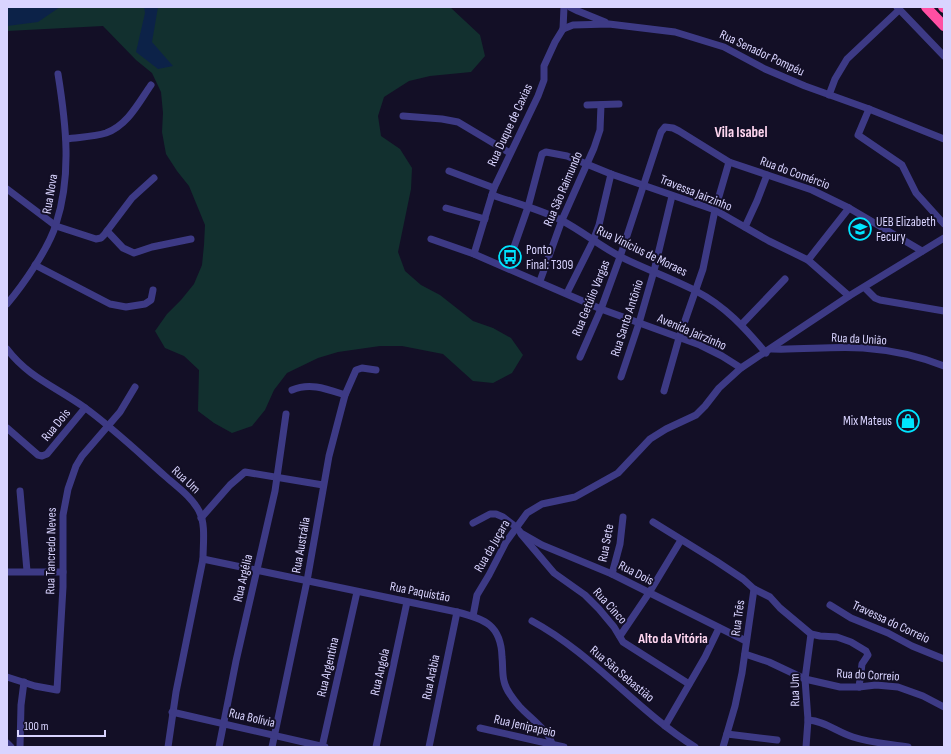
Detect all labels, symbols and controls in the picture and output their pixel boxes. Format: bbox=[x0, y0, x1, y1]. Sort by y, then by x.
street label: Rua Senador Pompéu bbox=[717, 26, 807, 80]
street label: Rua Duque de Caxias bbox=[484, 81, 536, 169]
district label: Vila Isabel bbox=[714, 123, 768, 142]
street label: Rua São Raimundo bbox=[540, 149, 586, 229]
street label: Rua do Comércio bbox=[758, 153, 832, 193]
street label: Travessa Jairzinho bbox=[658, 171, 734, 215]
street label: Rua Nova bbox=[39, 173, 61, 215]
place label: UEB Elizabeth Fecury bbox=[876, 214, 936, 245]
school or university icon: UEB Elizabeth Fecury bbox=[847, 216, 873, 242]
street label: Rua Vinícius de Moraes bbox=[594, 222, 690, 280]
place label: Ponto Final: T309 bbox=[526, 242, 574, 273]
bus stop icon: Ponto Final: T309 bbox=[497, 244, 523, 270]
street label: Rua Getúlio Vargas bbox=[568, 257, 614, 338]
street label: Rua Santo Antônio bbox=[607, 277, 647, 359]
street label: Avenida Jairzinho bbox=[654, 310, 729, 354]
street label: Rua da União bbox=[831, 330, 887, 348]
street label: Rua Dois bbox=[38, 405, 74, 445]
shop icon: Mix Mateus bbox=[895, 408, 921, 434]
place label: Mix Mateus bbox=[843, 413, 892, 429]
street label: Rua Um bbox=[168, 463, 204, 497]
street label: Rua Tancredo Neves bbox=[42, 507, 60, 595]
street label: Rua Austrália bbox=[288, 516, 314, 574]
street label: Rua da Juçara bbox=[471, 517, 513, 575]
street label: Rua Sete bbox=[594, 523, 618, 563]
street label: Rua Argélia bbox=[230, 553, 256, 603]
street label: Rua Dois bbox=[616, 557, 657, 589]
street label: Rua Paquistão bbox=[389, 578, 451, 606]
street label: Rua Cinco bbox=[590, 585, 630, 627]
street label: Travessa do Correio bbox=[850, 597, 932, 647]
street label: Rua Três bbox=[728, 599, 748, 637]
district label: Alto da Vitória bbox=[637, 630, 708, 647]
street label: Rua Argentina bbox=[313, 636, 343, 698]
street label: Rua São Sebastião bbox=[587, 642, 657, 706]
street label: Rua Angola bbox=[367, 647, 393, 697]
street label: Rua Arábia bbox=[418, 653, 444, 701]
street label: Rua do Correio bbox=[836, 665, 900, 685]
street label: Rua Um bbox=[787, 673, 803, 707]
street label: Rua Bolívia bbox=[227, 705, 277, 731]
street label: Rua Jenipapeio bbox=[492, 711, 558, 741]
scale bar bbox=[18, 712, 105, 738]
text: 100 m bbox=[24, 719, 49, 734]

